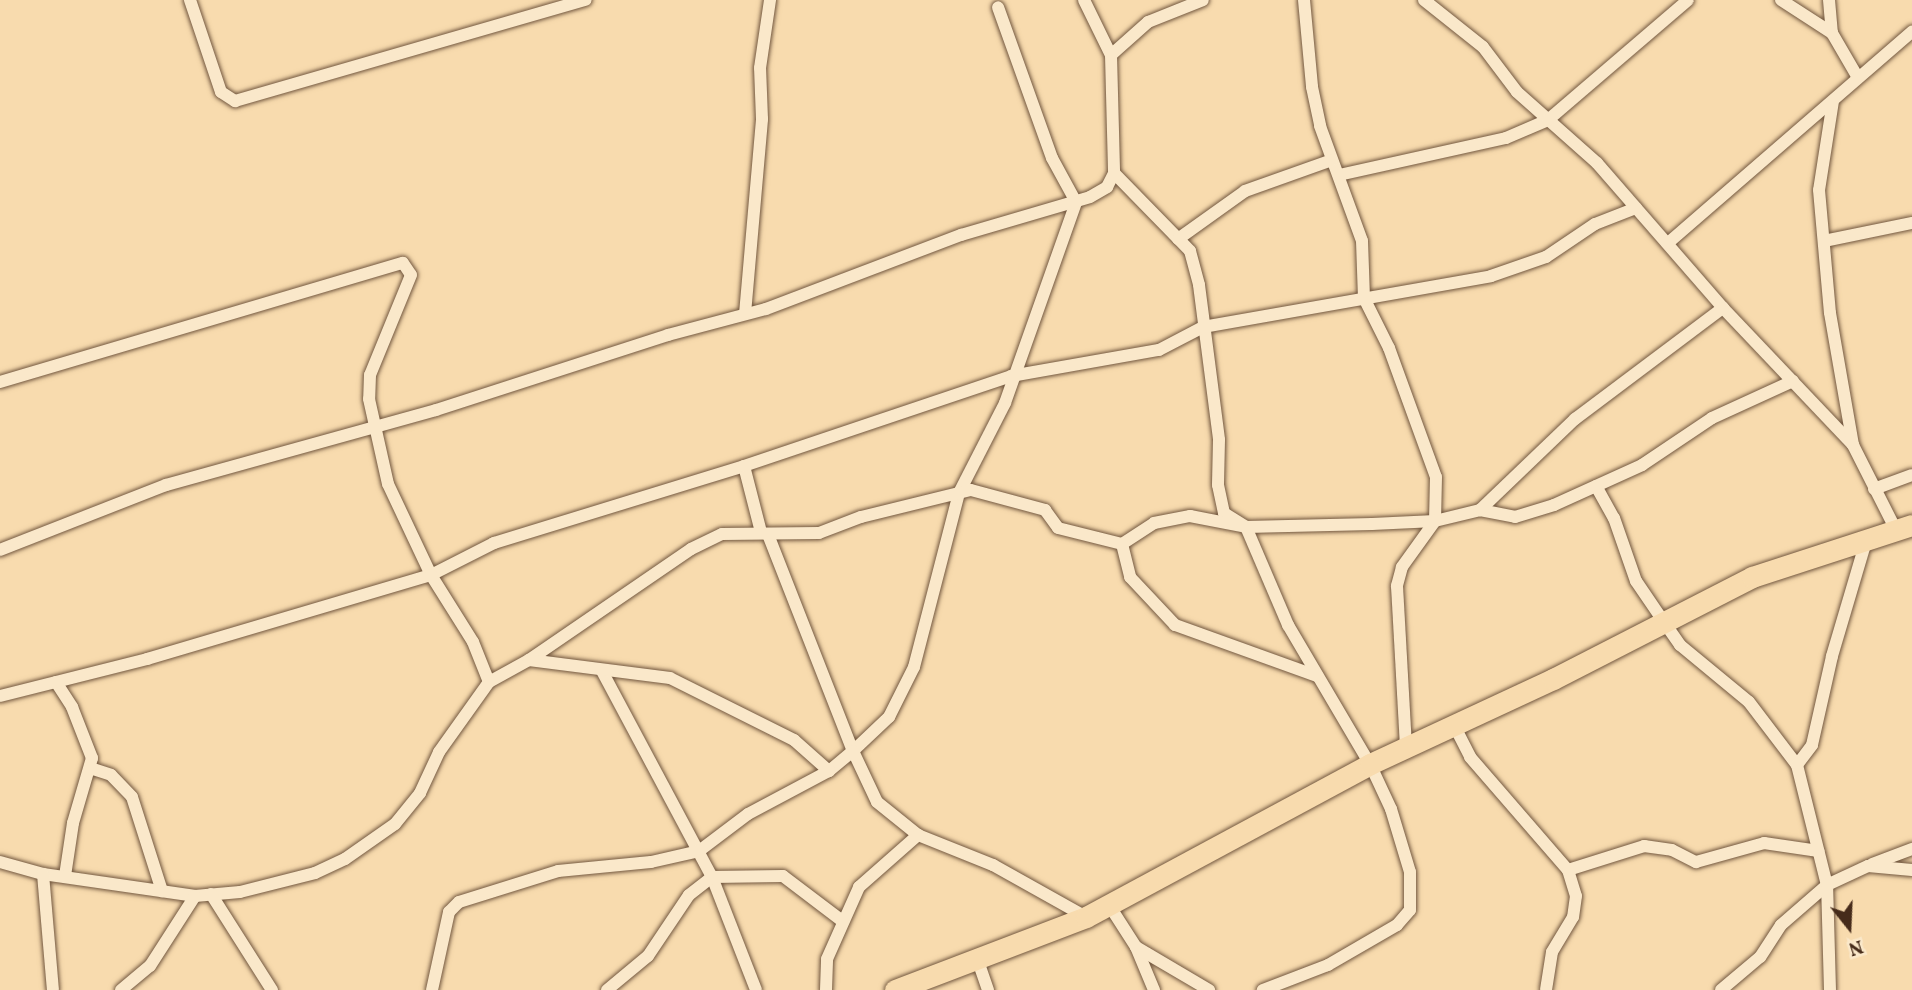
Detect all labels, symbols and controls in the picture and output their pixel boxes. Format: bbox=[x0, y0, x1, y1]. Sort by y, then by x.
north arrow bbox=[1814, 892, 1884, 962]
text: N bbox=[1845, 932, 1866, 961]

